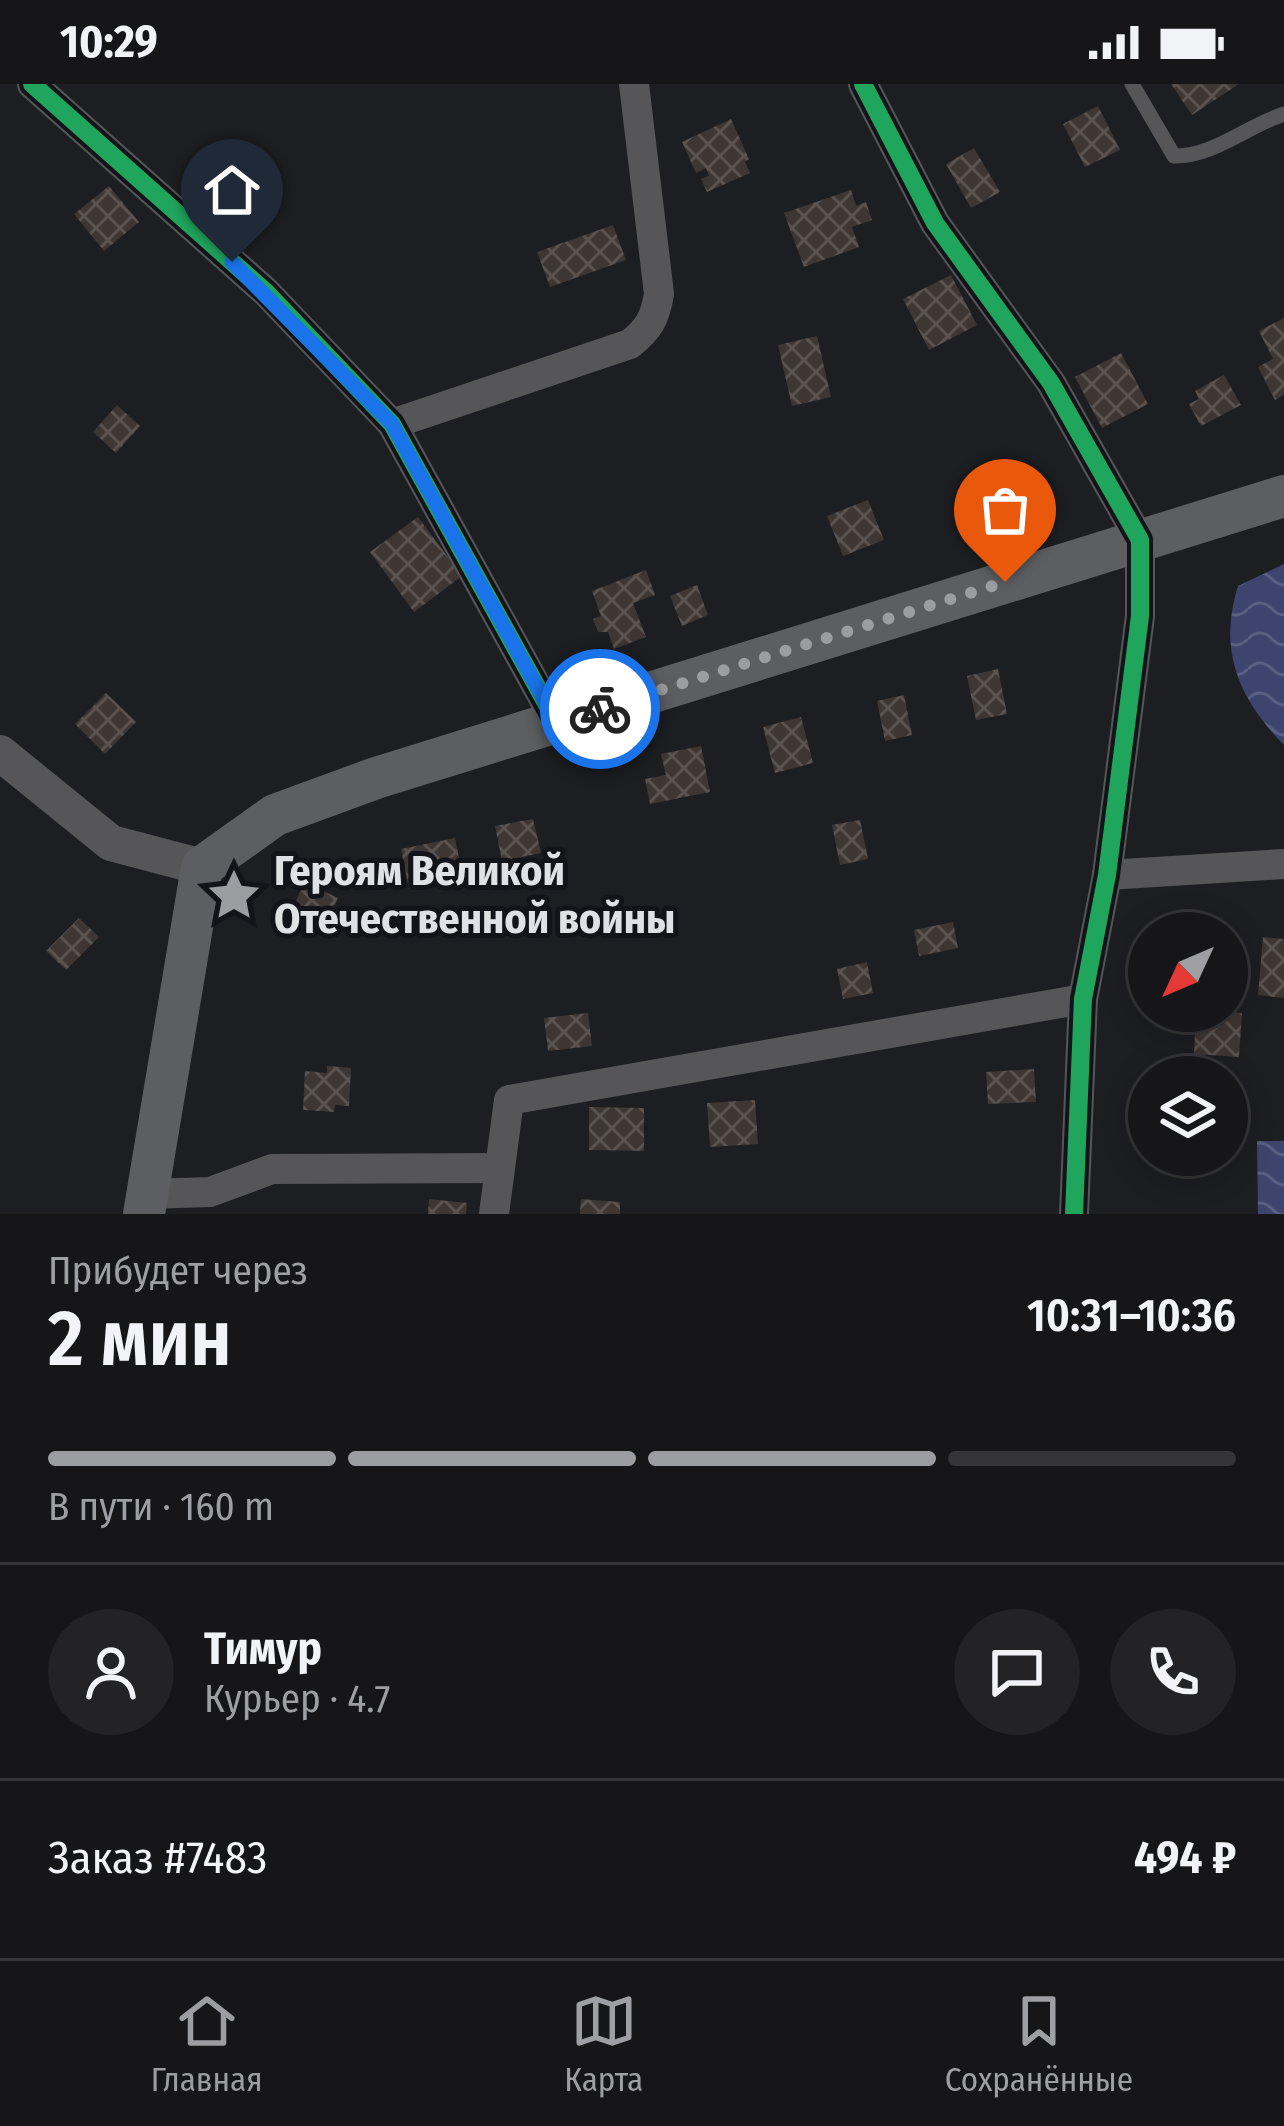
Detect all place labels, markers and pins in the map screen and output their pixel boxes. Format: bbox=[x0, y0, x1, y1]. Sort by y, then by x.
pin bbox=[181, 139, 283, 262]
pin bbox=[954, 459, 1056, 582]
place label: Героям Великой Отечественной войны bbox=[274, 846, 675, 944]
place icon: Героям Великой Отечественной войны bbox=[205, 866, 263, 924]

